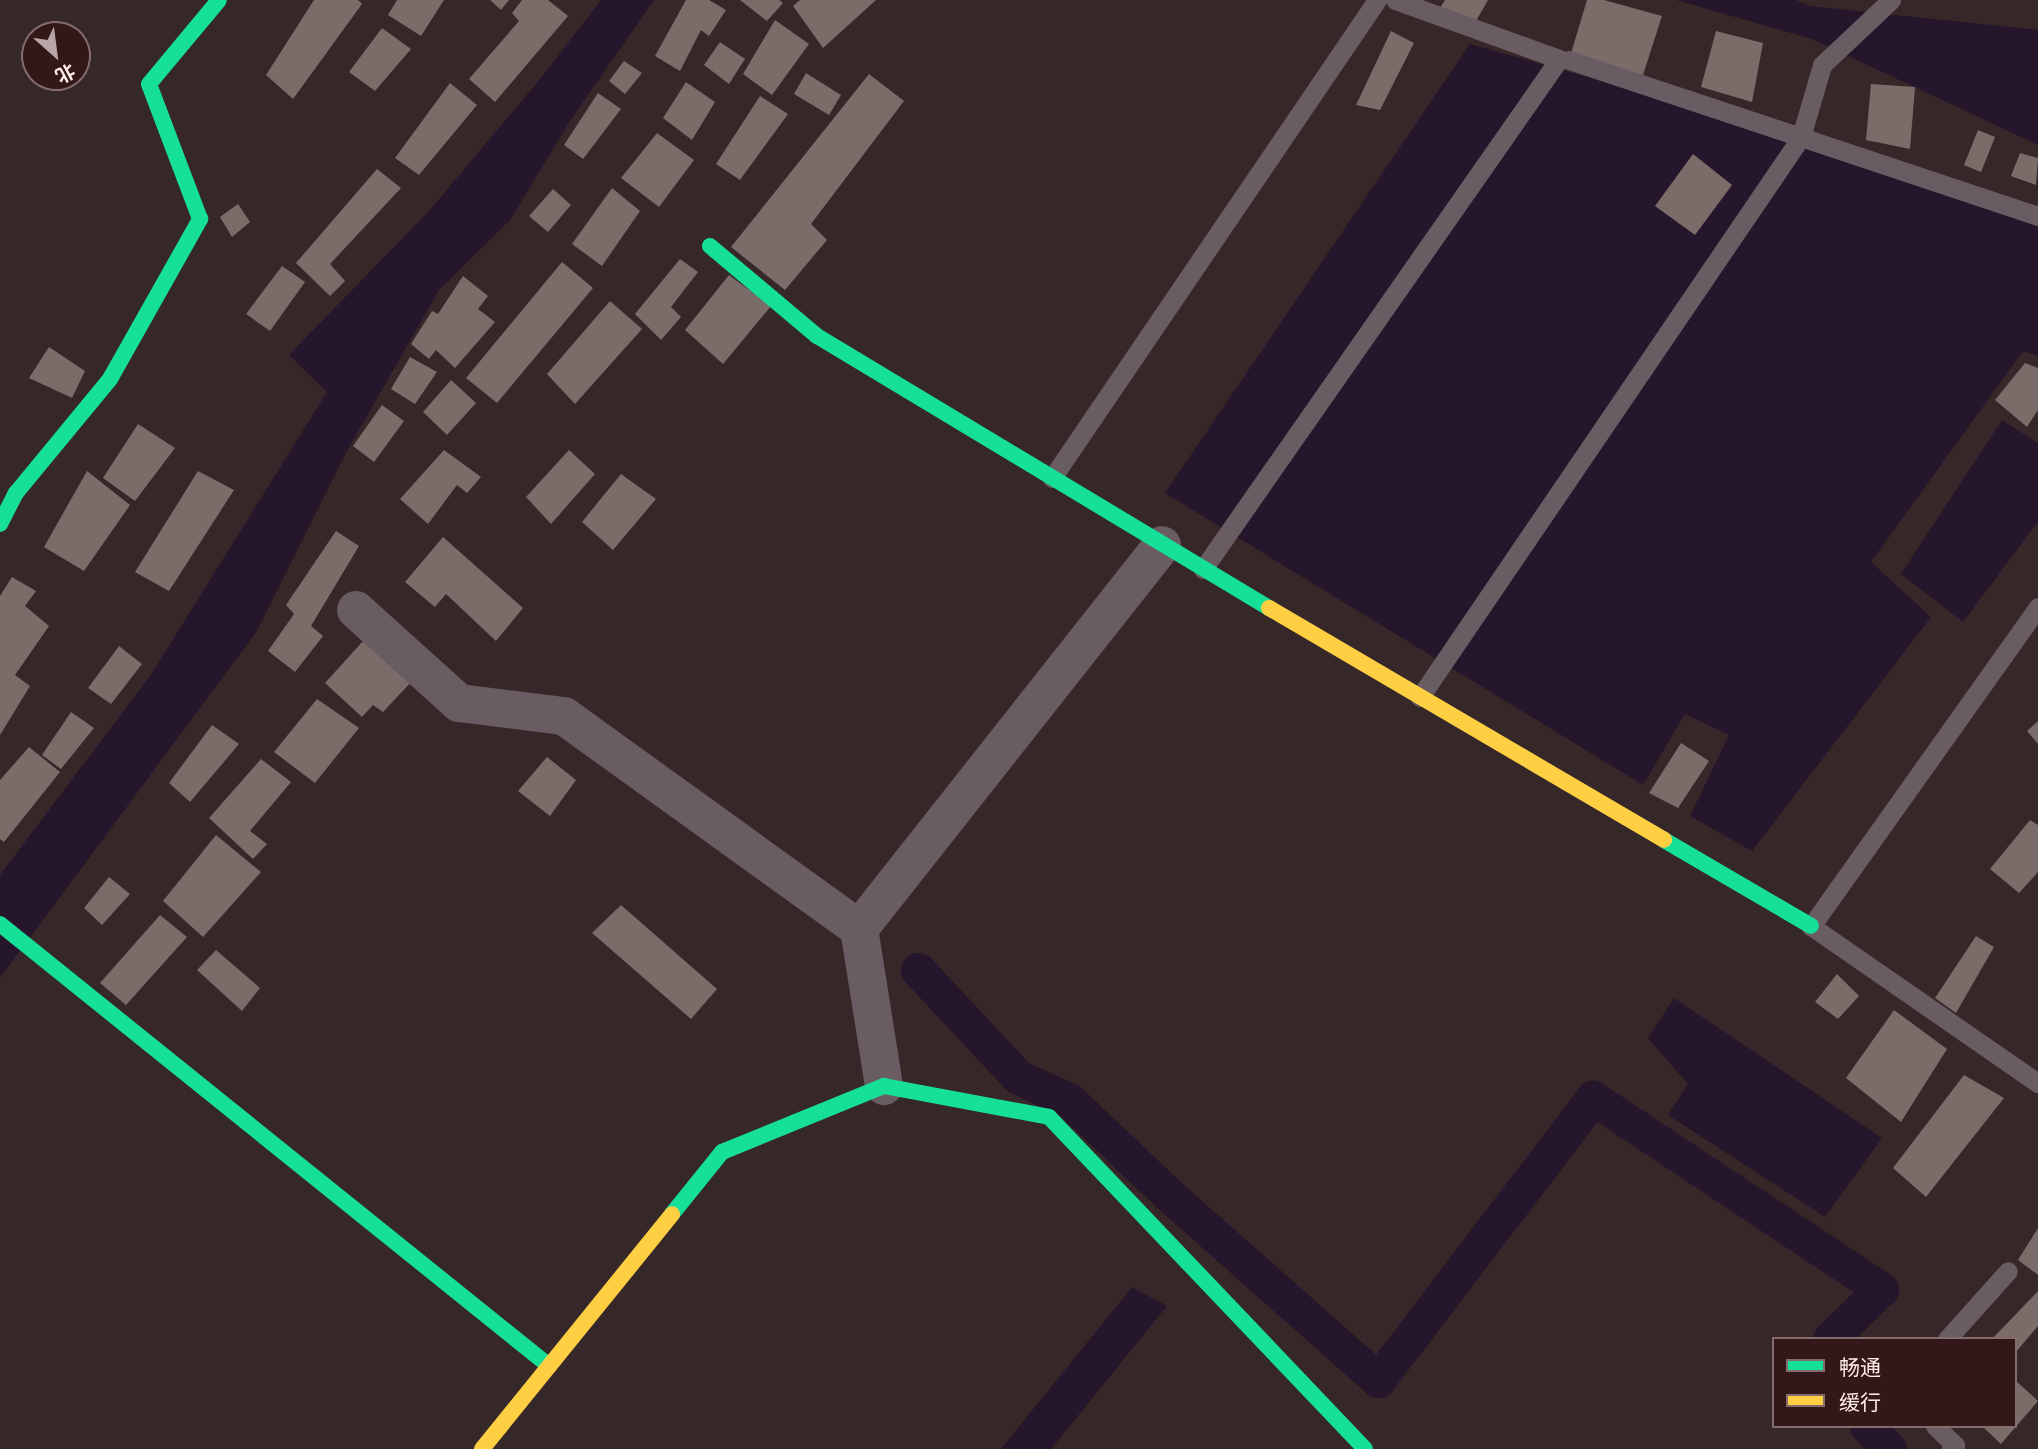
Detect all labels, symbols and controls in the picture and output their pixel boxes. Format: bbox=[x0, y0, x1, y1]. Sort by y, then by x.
north arrow bbox=[21, 21, 91, 91]
text: 北 bbox=[51, 58, 79, 88]
legend bbox=[1772, 1337, 2017, 1428]
text: 畅通 bbox=[1839, 1355, 1881, 1381]
text: 缓行 bbox=[1839, 1390, 1881, 1416]

